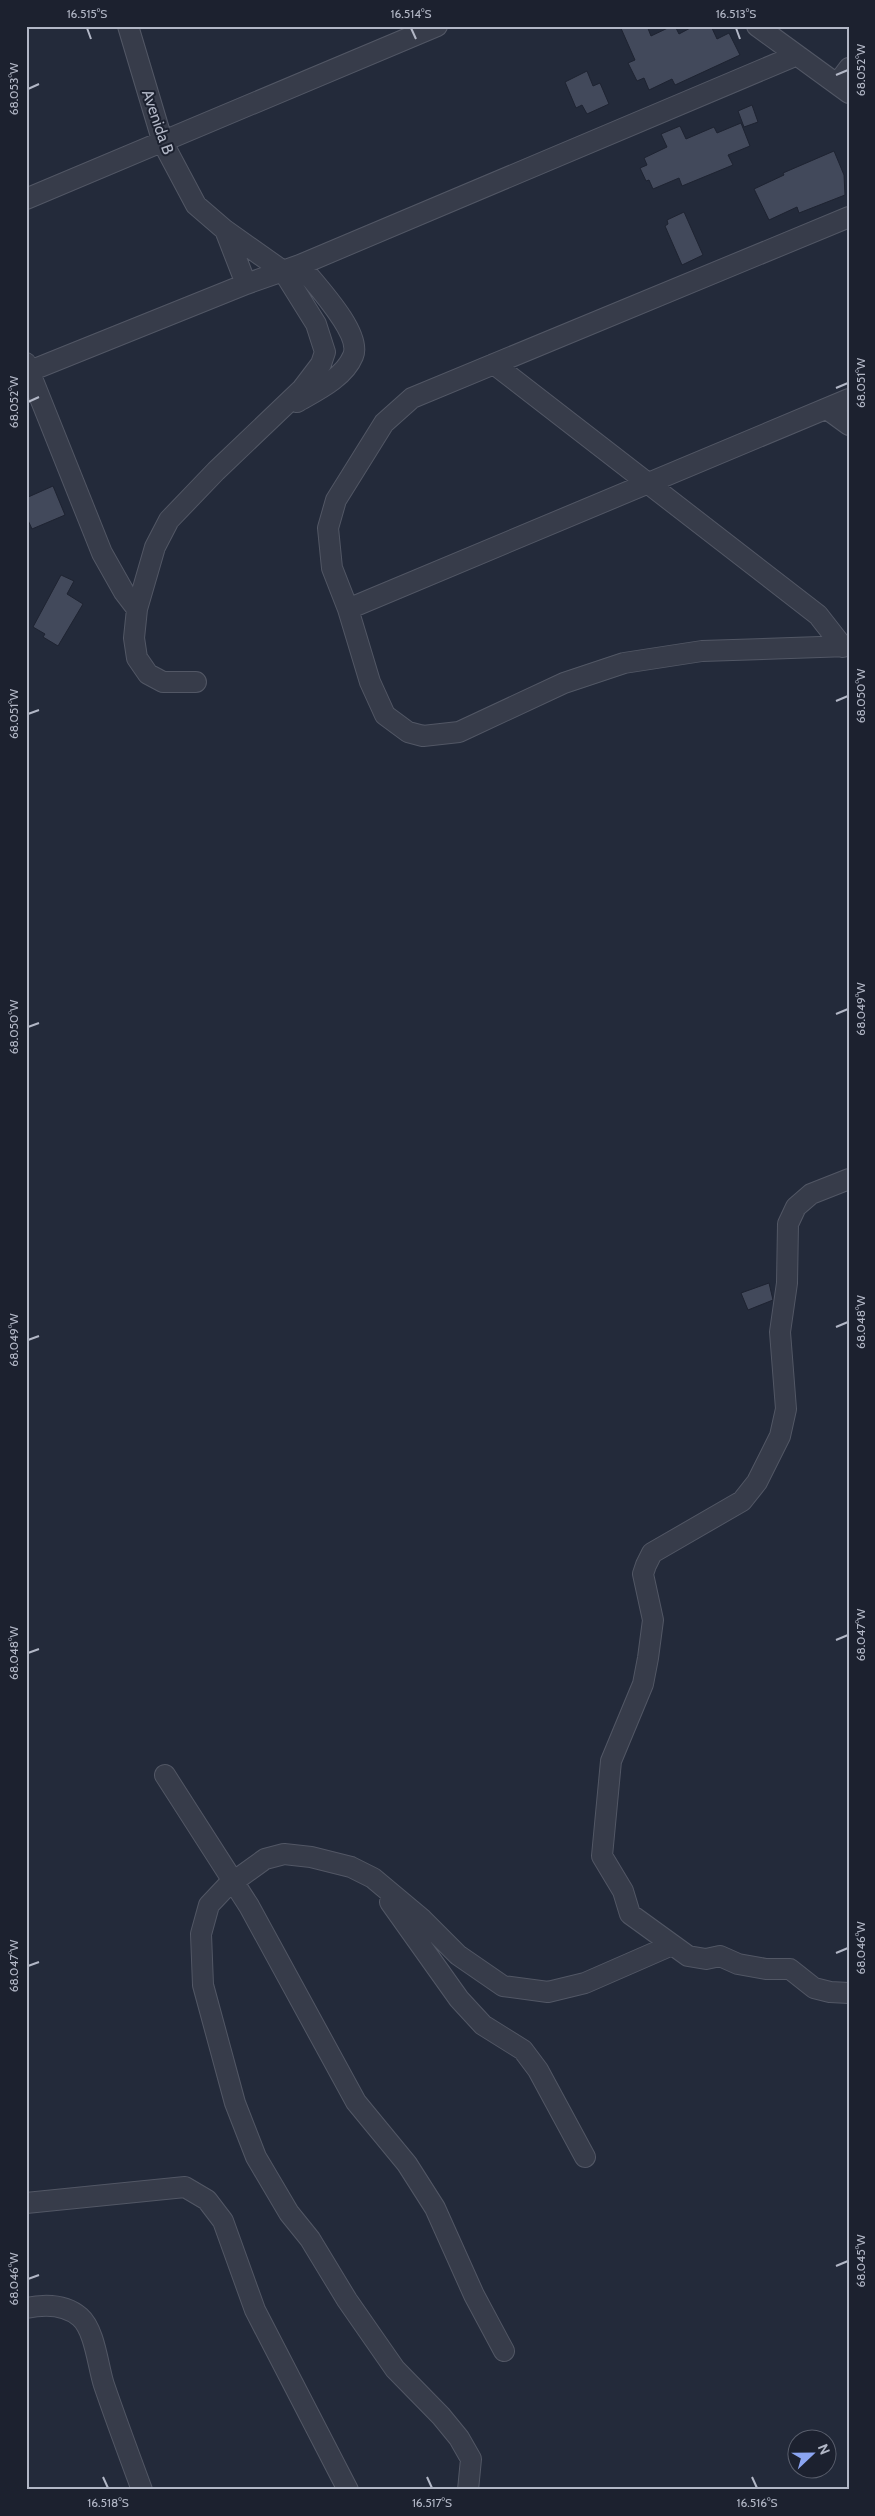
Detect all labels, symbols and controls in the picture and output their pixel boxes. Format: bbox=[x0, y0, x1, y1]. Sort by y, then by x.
text: 16.515°S bbox=[67, 6, 107, 21]
text: 16.514°S bbox=[391, 6, 431, 21]
text: 16.513°S bbox=[716, 6, 756, 21]
text: 68.052°W bbox=[853, 43, 868, 96]
text: 68.053°W bbox=[6, 62, 21, 115]
street label: Avenida B bbox=[138, 87, 178, 157]
text: 68.051°W bbox=[853, 357, 868, 408]
text: 68.052°W bbox=[6, 375, 21, 428]
text: 68.050°W bbox=[853, 668, 868, 723]
text: 68.051°W bbox=[6, 688, 21, 739]
text: 68.049°W bbox=[853, 982, 868, 1036]
text: 68.050°W bbox=[6, 999, 21, 1054]
text: 68.048°W bbox=[853, 1294, 868, 1349]
text: 68.049°W bbox=[6, 1313, 21, 1367]
text: 68.047°W bbox=[853, 1608, 868, 1661]
text: 68.048°W bbox=[6, 1625, 21, 1680]
text: 68.046°W bbox=[853, 1921, 868, 1975]
text: 68.047°W bbox=[6, 1939, 21, 1992]
text: 68.045°W bbox=[853, 2234, 868, 2288]
text: 68.046°W bbox=[6, 2252, 21, 2306]
north arrow bbox=[788, 2428, 838, 2478]
text: N bbox=[814, 2441, 834, 2457]
text: 16.518°S bbox=[87, 2495, 129, 2510]
text: 16.517°S bbox=[412, 2495, 452, 2510]
text: 16.516°S bbox=[737, 2495, 777, 2510]

